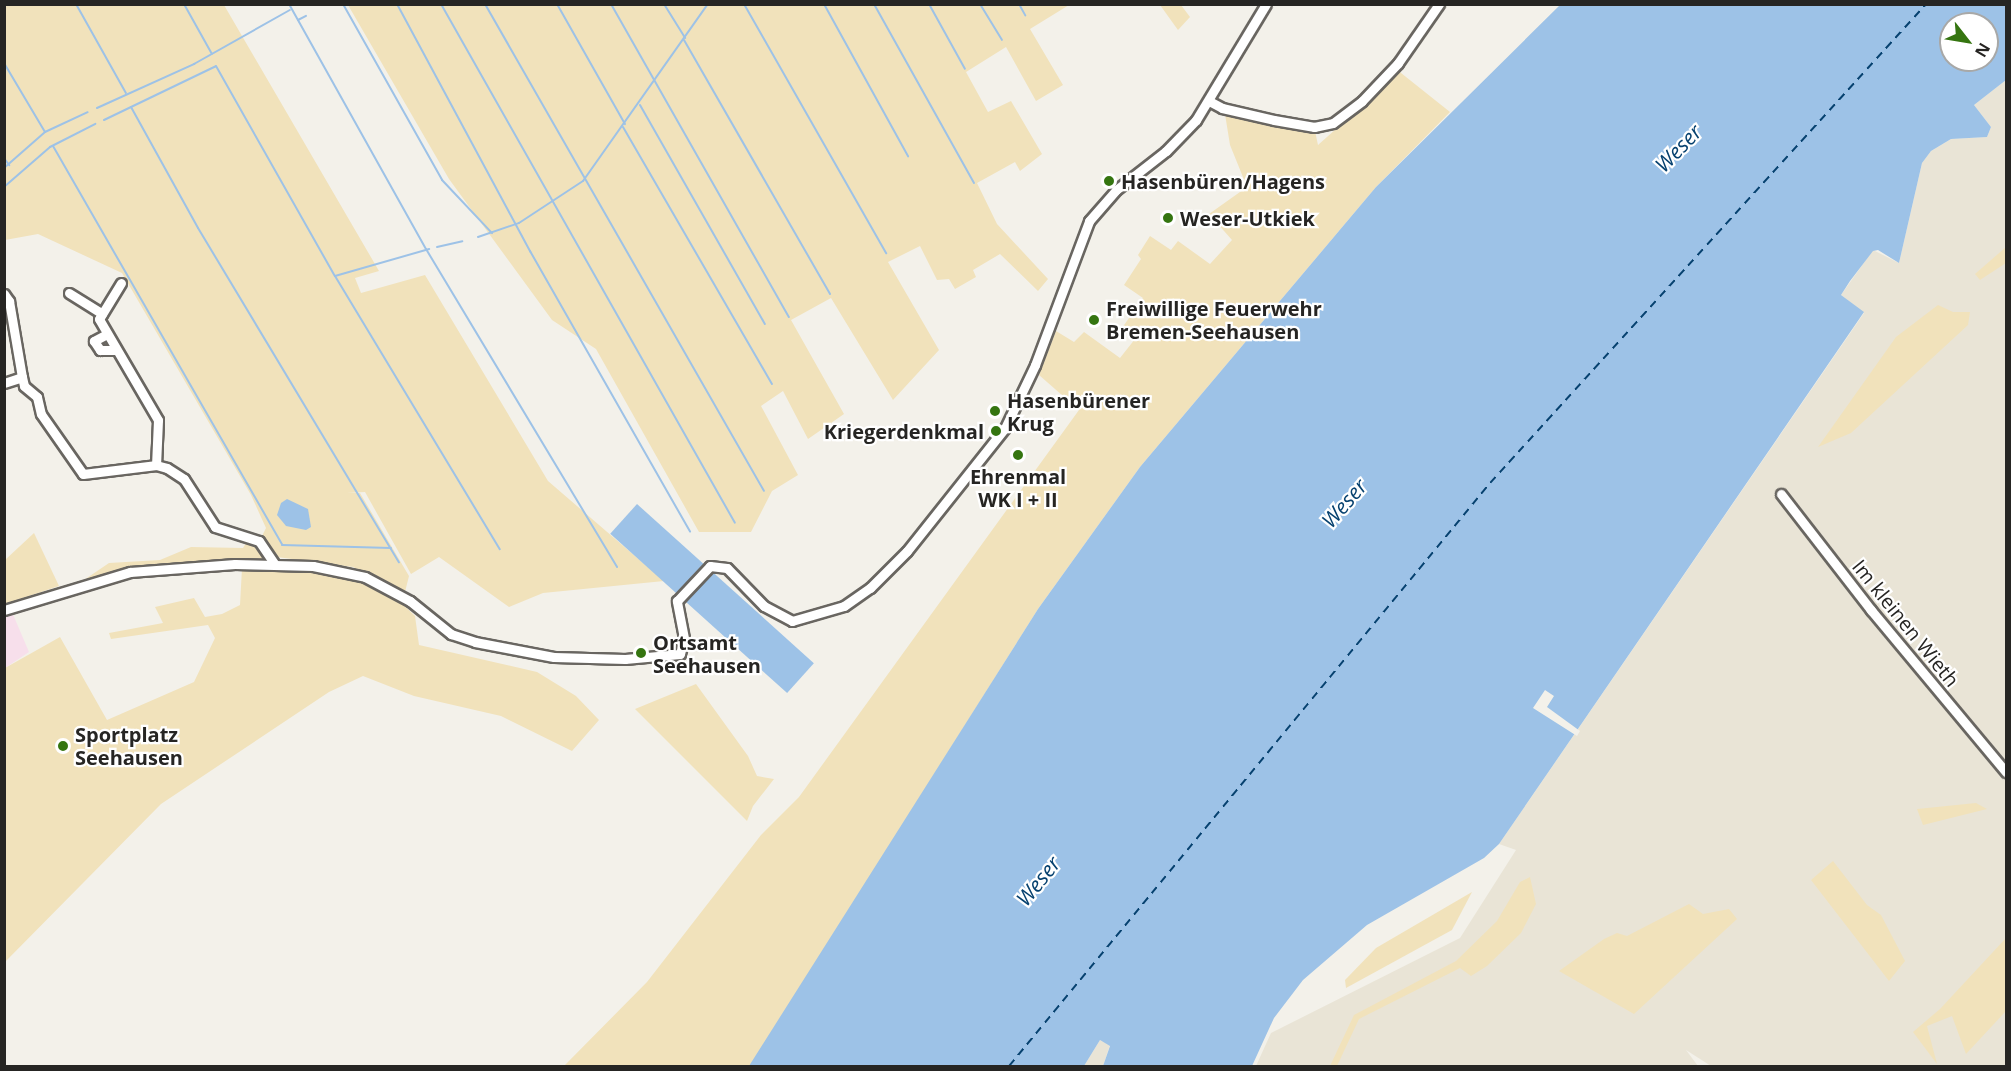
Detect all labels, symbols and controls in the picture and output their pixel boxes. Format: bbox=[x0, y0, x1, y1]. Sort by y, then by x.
north arrow bbox=[1939, 12, 1999, 72]
text: N bbox=[1970, 39, 1995, 61]
water label: Weser bbox=[1649, 119, 1707, 177]
place label: Hasenbüren/Hagens bbox=[1121, 169, 1325, 193]
marker: Hasenbüren/Hagens bbox=[1102, 174, 1116, 188]
place label: Weser-Utkiek bbox=[1180, 206, 1315, 230]
marker: Weser-Utkiek bbox=[1161, 211, 1175, 225]
place label: Freiwillige Feuerwehr Bremen-Seehausen bbox=[1106, 296, 1322, 343]
marker: Freiwillige Feuerwehr Bremen-Seehausen bbox=[1087, 313, 1101, 327]
place label: Hasenbürener Krug bbox=[1007, 388, 1150, 435]
marker: Hasenbürener Krug bbox=[988, 404, 1002, 418]
place label: Kriegerdenkmal bbox=[824, 419, 984, 443]
marker: Kriegerdenkmal bbox=[989, 424, 1003, 438]
marker: Ehrenmal WK I + II bbox=[1011, 448, 1025, 462]
place label: Ehrenmal WK I + II bbox=[970, 464, 1066, 511]
water label: Weser bbox=[1316, 474, 1372, 532]
street label: Im kleinen Wieth bbox=[1848, 555, 1964, 691]
place label: Ortsamt Seehausen bbox=[653, 630, 761, 677]
marker: Ortsamt Seehausen bbox=[634, 646, 648, 660]
place label: Sportplatz Seehausen bbox=[75, 722, 183, 769]
marker: Sportplatz Seehausen bbox=[56, 739, 70, 753]
water label: Weser bbox=[1011, 851, 1065, 911]

